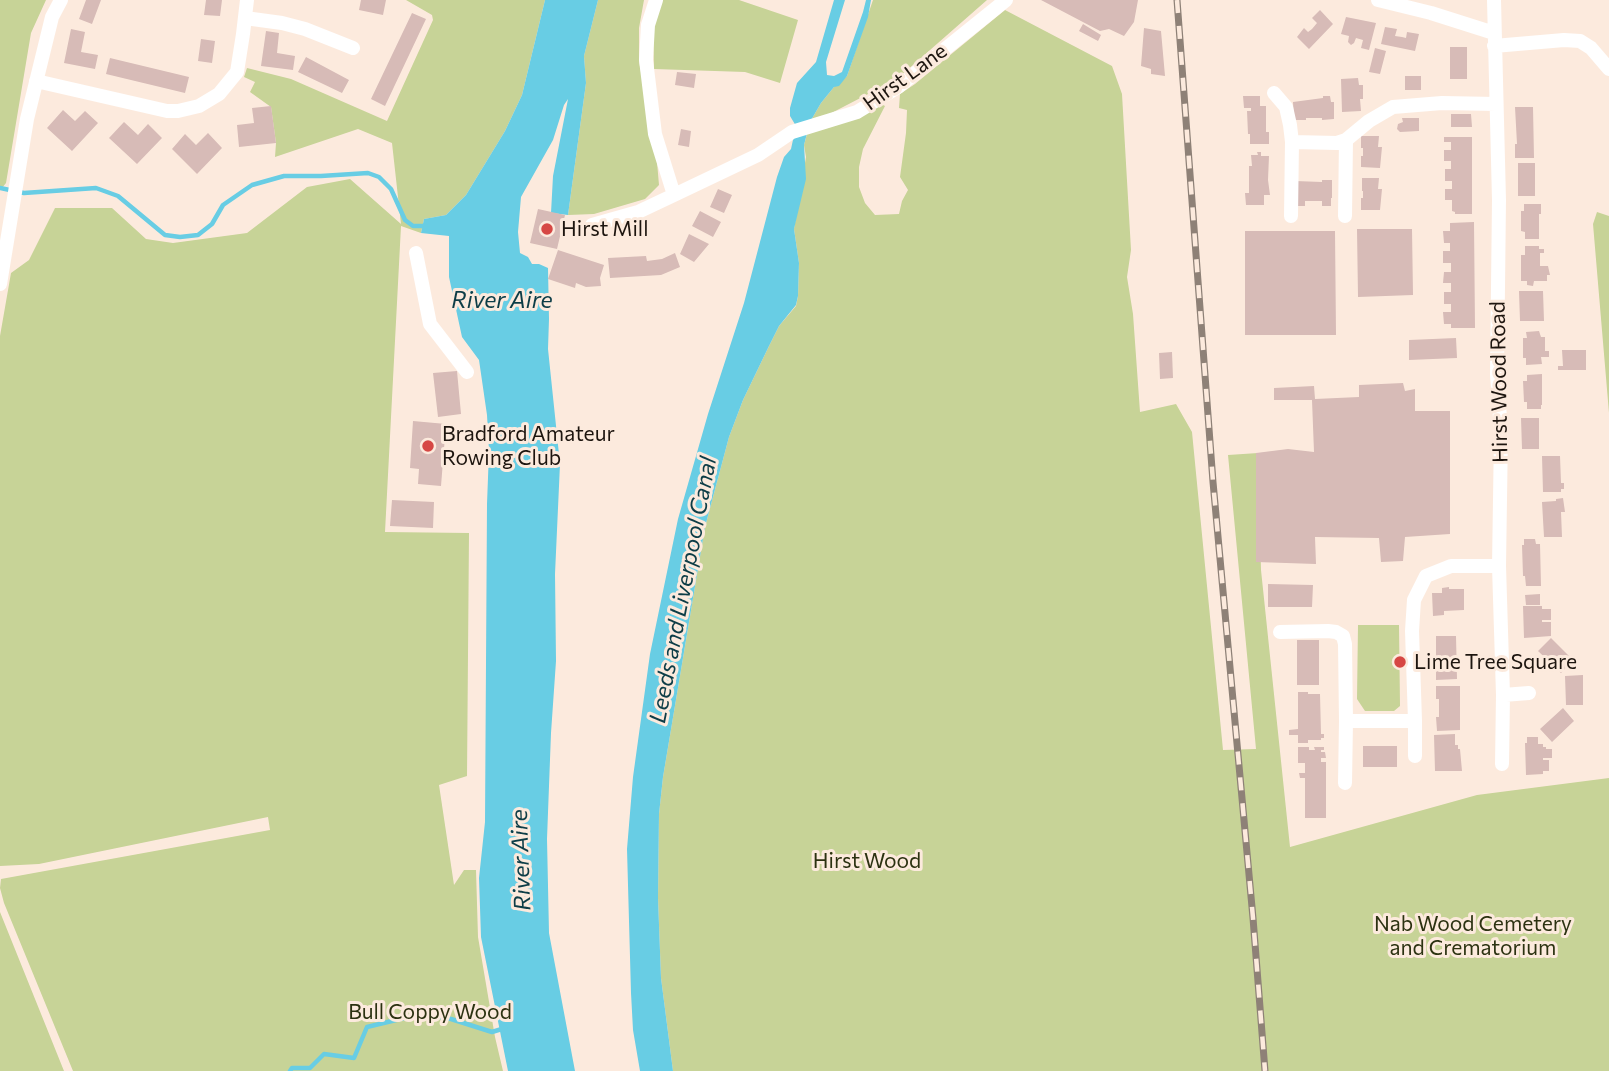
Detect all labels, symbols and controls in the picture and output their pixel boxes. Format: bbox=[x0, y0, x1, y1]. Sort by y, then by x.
street label: Hirst Lane bbox=[858, 38, 952, 116]
place label: Hirst Mill bbox=[561, 216, 648, 242]
marker: Hirst Mill bbox=[539, 221, 555, 237]
water label: River Aire bbox=[451, 286, 553, 314]
street label: Hirst Wood Road bbox=[1485, 301, 1513, 463]
place label: Bradford Amateur Rowing Club bbox=[442, 421, 615, 471]
marker: Bradford Amateur Rowing Club bbox=[420, 438, 436, 454]
water label: Leeds and Liverpool Canal bbox=[644, 455, 722, 725]
place label: Lime Tree Square bbox=[1414, 649, 1577, 675]
marker: Lime Tree Square bbox=[1392, 654, 1408, 670]
water label: River Aire bbox=[505, 809, 537, 911]
park label: Hirst Wood bbox=[813, 848, 921, 874]
park label: Nab Wood Cemetery and Crematorium bbox=[1374, 911, 1572, 961]
park label: Bull Coppy Wood bbox=[348, 999, 512, 1025]

